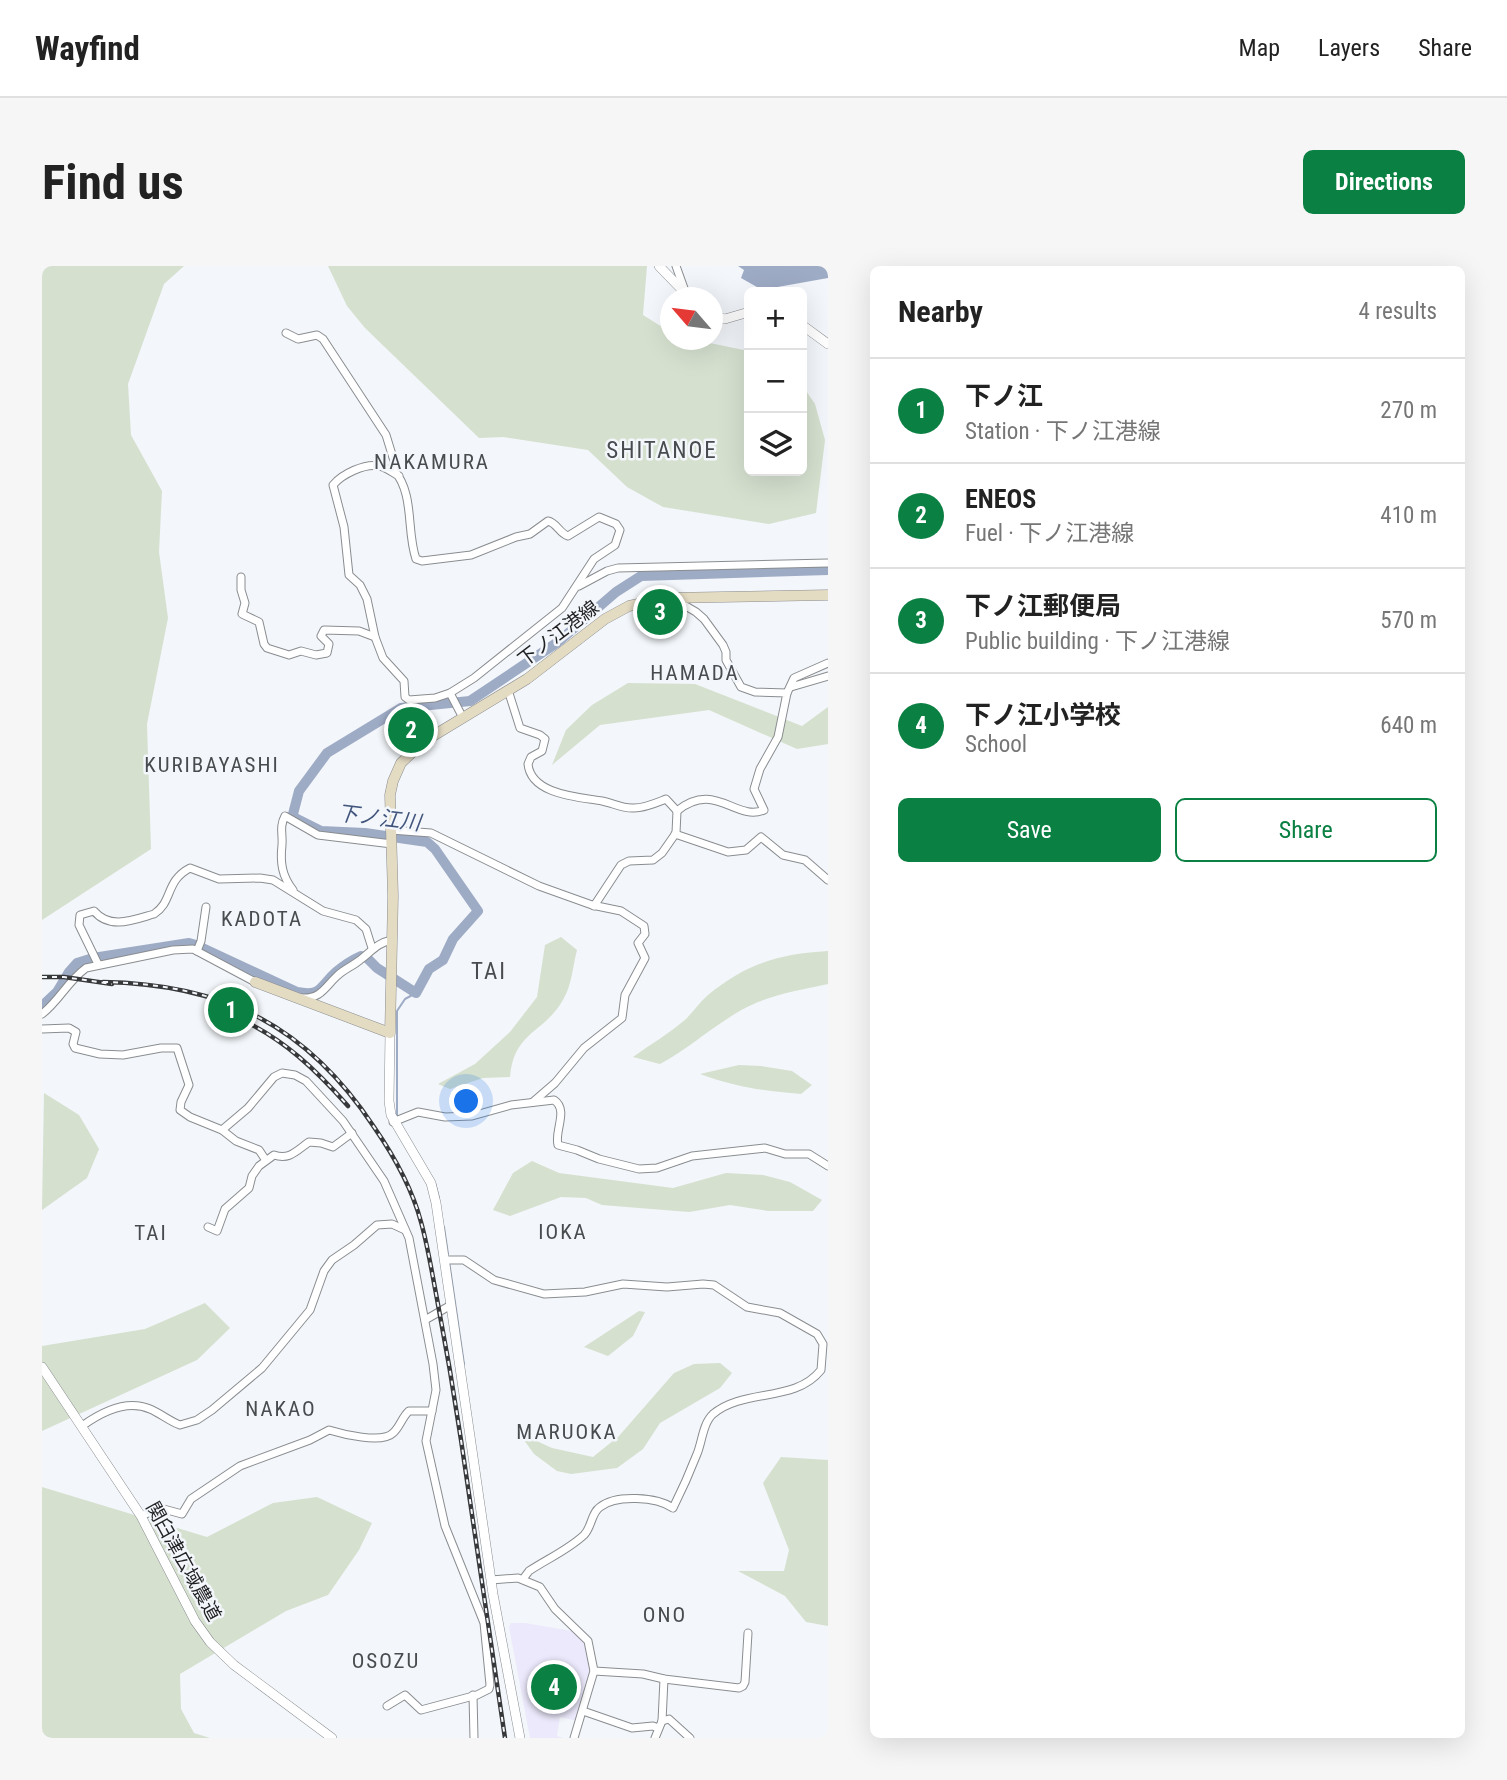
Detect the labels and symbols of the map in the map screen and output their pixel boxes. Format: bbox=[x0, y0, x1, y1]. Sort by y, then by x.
north arrow bbox=[660, 287, 723, 350]
district label: SHITANOE bbox=[606, 437, 718, 464]
district label: NAKAMURA bbox=[374, 450, 490, 474]
pin: 3 bbox=[637, 586, 683, 638]
street label: 下ノ江港線 bbox=[513, 596, 603, 671]
district label: HAMADA bbox=[650, 661, 740, 685]
pin: 2 bbox=[388, 704, 434, 756]
district label: KURIBAYASHI bbox=[144, 753, 280, 777]
water label: 下ノ江川 bbox=[336, 801, 424, 835]
district label: KADOTA bbox=[221, 907, 303, 931]
district label: TAI bbox=[471, 958, 507, 985]
pin: 1 bbox=[208, 984, 254, 1036]
your location bbox=[449, 1084, 483, 1118]
district label: IOKA bbox=[538, 1220, 588, 1244]
district label: TAI bbox=[134, 1221, 168, 1245]
district label: NAKAO bbox=[245, 1397, 317, 1421]
district label: MARUOKA bbox=[516, 1420, 618, 1444]
street label: 関臼津広域農道 bbox=[141, 1497, 226, 1625]
district label: ONO bbox=[643, 1603, 687, 1627]
district label: OSOZU bbox=[352, 1649, 420, 1673]
pin: 4 bbox=[531, 1661, 577, 1713]

